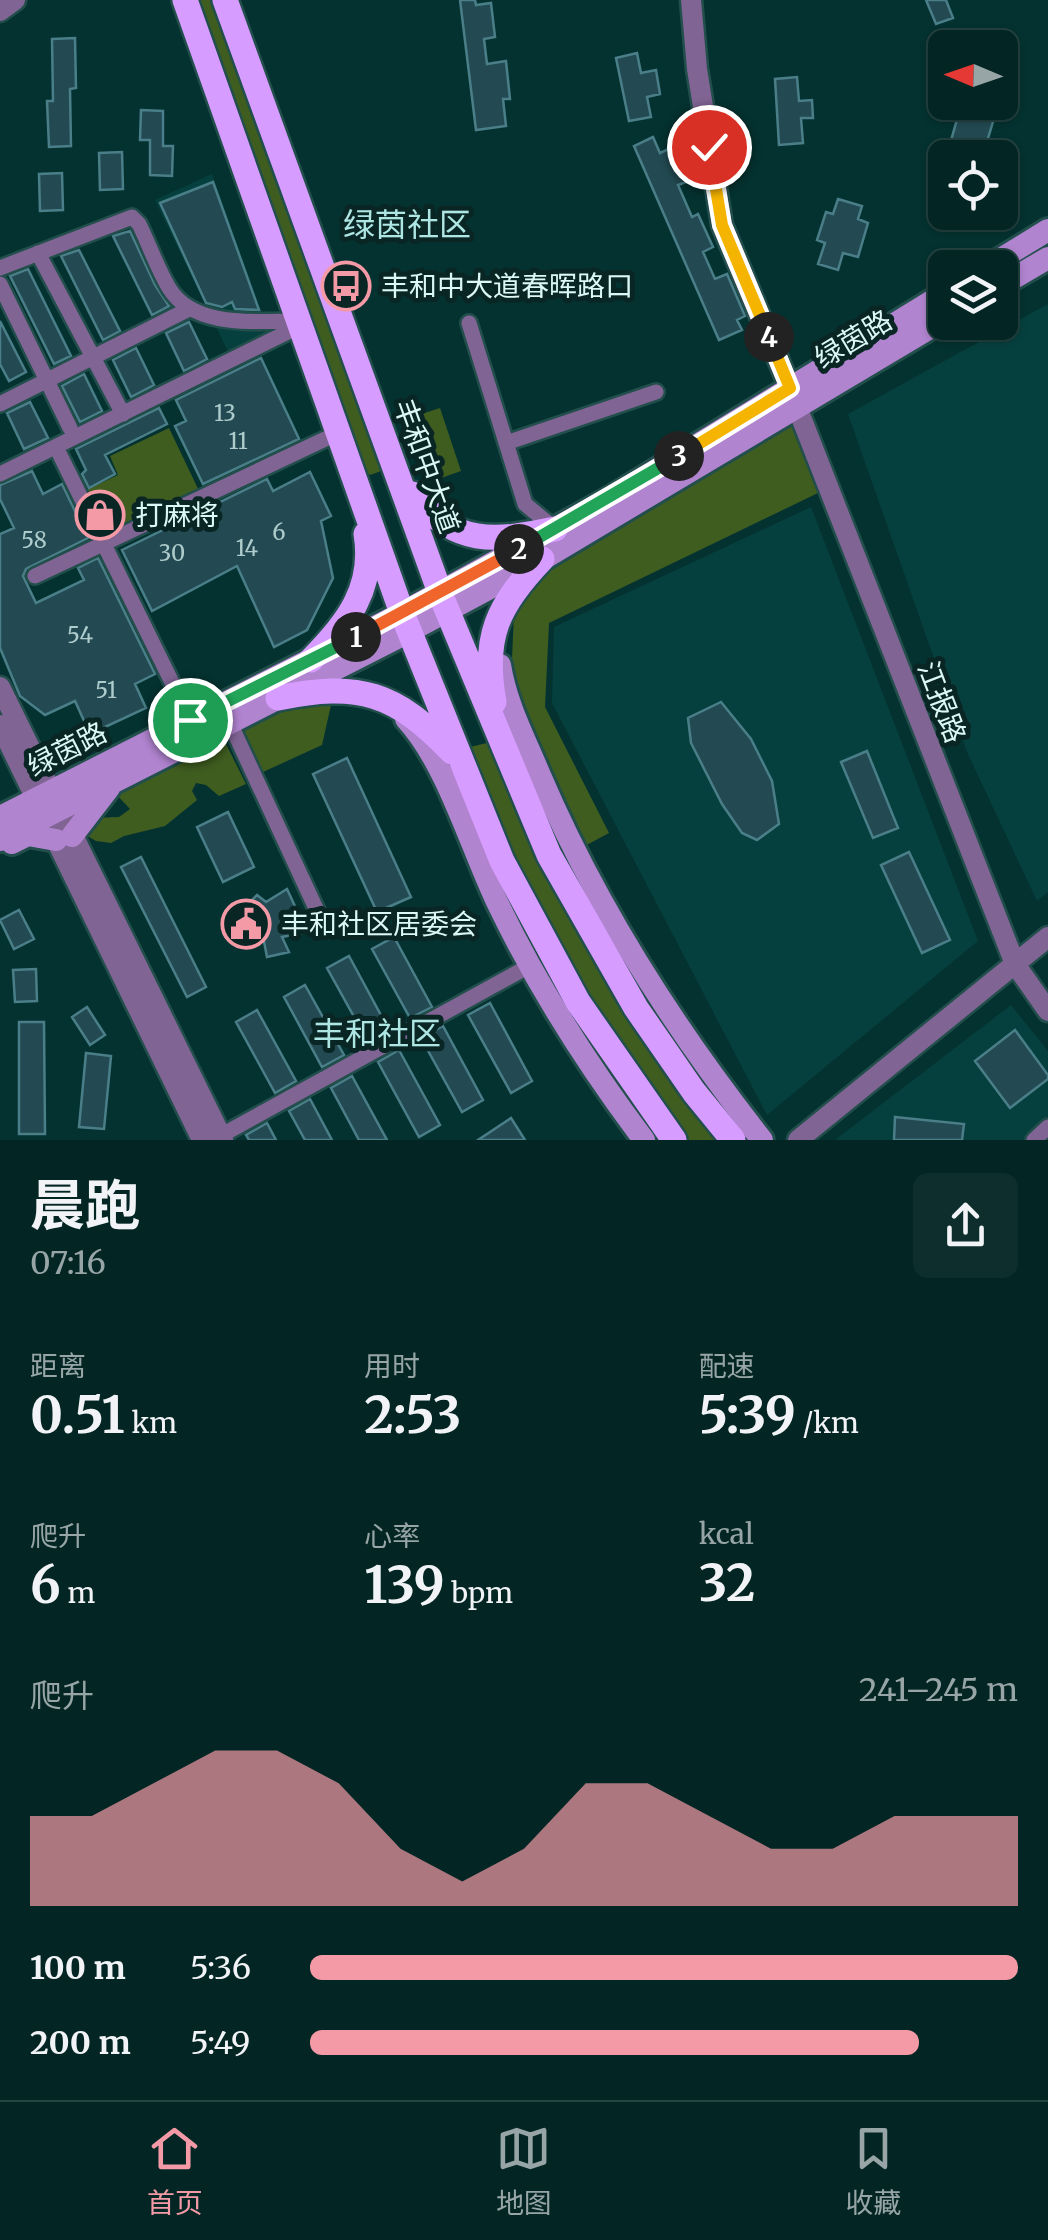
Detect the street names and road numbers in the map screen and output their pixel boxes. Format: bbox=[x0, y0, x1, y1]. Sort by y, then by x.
street label: 绿茵路 bbox=[808, 302, 898, 376]
street label: 丰和中大道 bbox=[386, 394, 468, 538]
street label: 江报路 bbox=[910, 656, 974, 748]
street label: 绿茵路 bbox=[21, 714, 113, 784]

